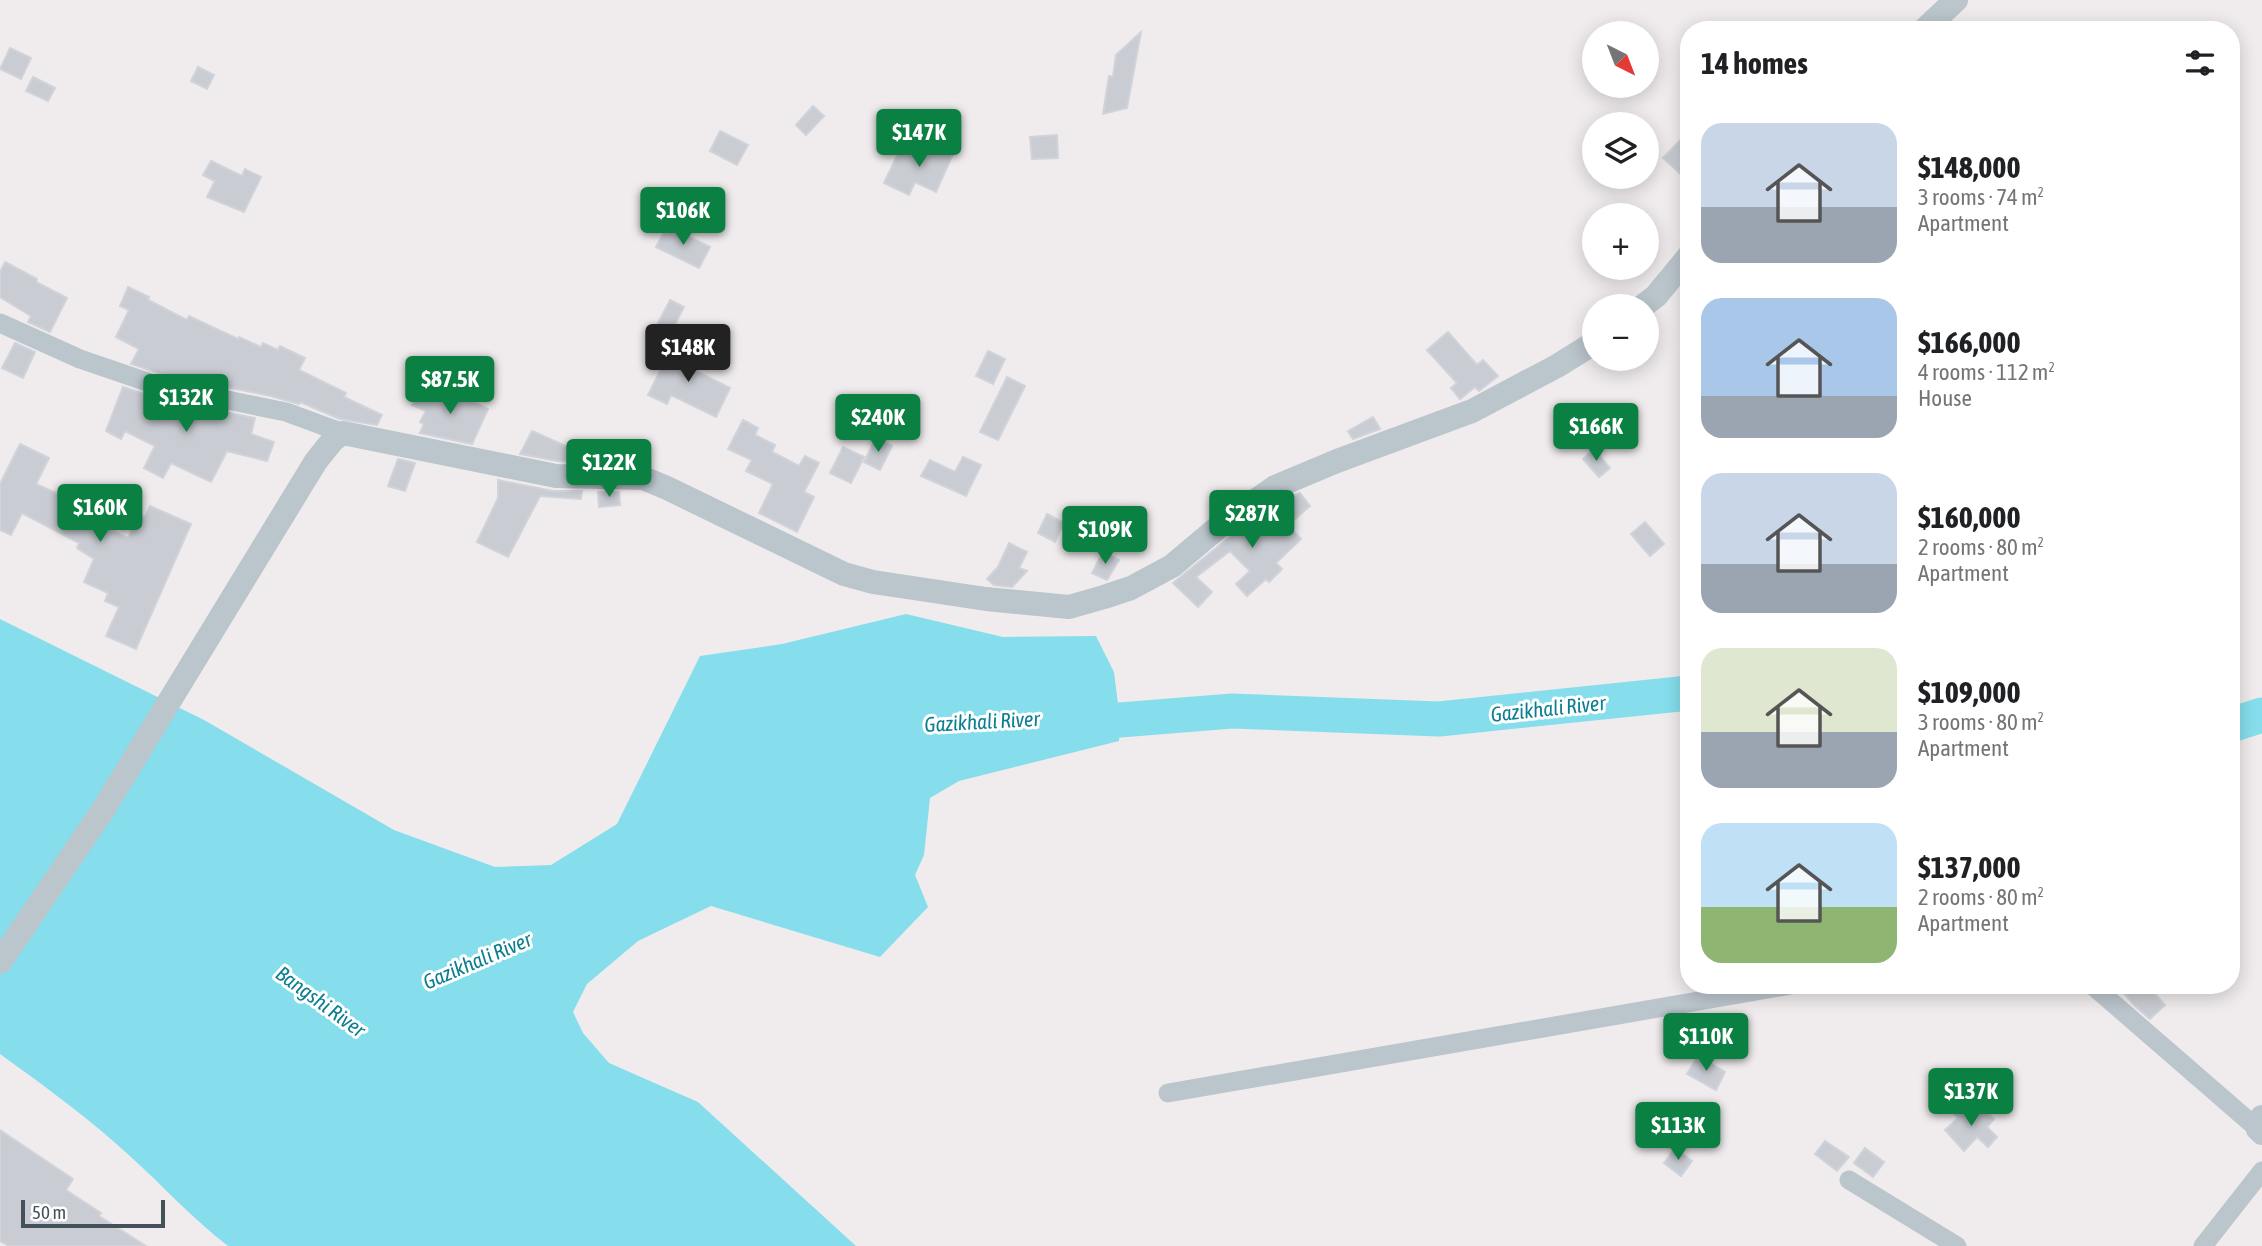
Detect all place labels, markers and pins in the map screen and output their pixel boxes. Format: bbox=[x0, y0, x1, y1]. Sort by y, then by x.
pin: $147K bbox=[870, 110, 968, 169]
pin: $106K bbox=[634, 188, 732, 247]
pin: $148K bbox=[639, 324, 737, 384]
pin: $87.5K bbox=[393, 356, 507, 416]
pin: $132K bbox=[137, 374, 235, 434]
pin: $240K bbox=[829, 394, 927, 454]
pin: $166K bbox=[1547, 404, 1645, 463]
pin: $122K bbox=[560, 440, 658, 499]
pin: $160K bbox=[51, 484, 149, 544]
pin: $287K bbox=[1203, 490, 1301, 550]
pin: $109K bbox=[1056, 506, 1154, 566]
pin: $110K bbox=[1657, 1014, 1755, 1073]
pin: $137K bbox=[1922, 1068, 2020, 1128]
pin: $113K bbox=[1629, 1102, 1727, 1162]

